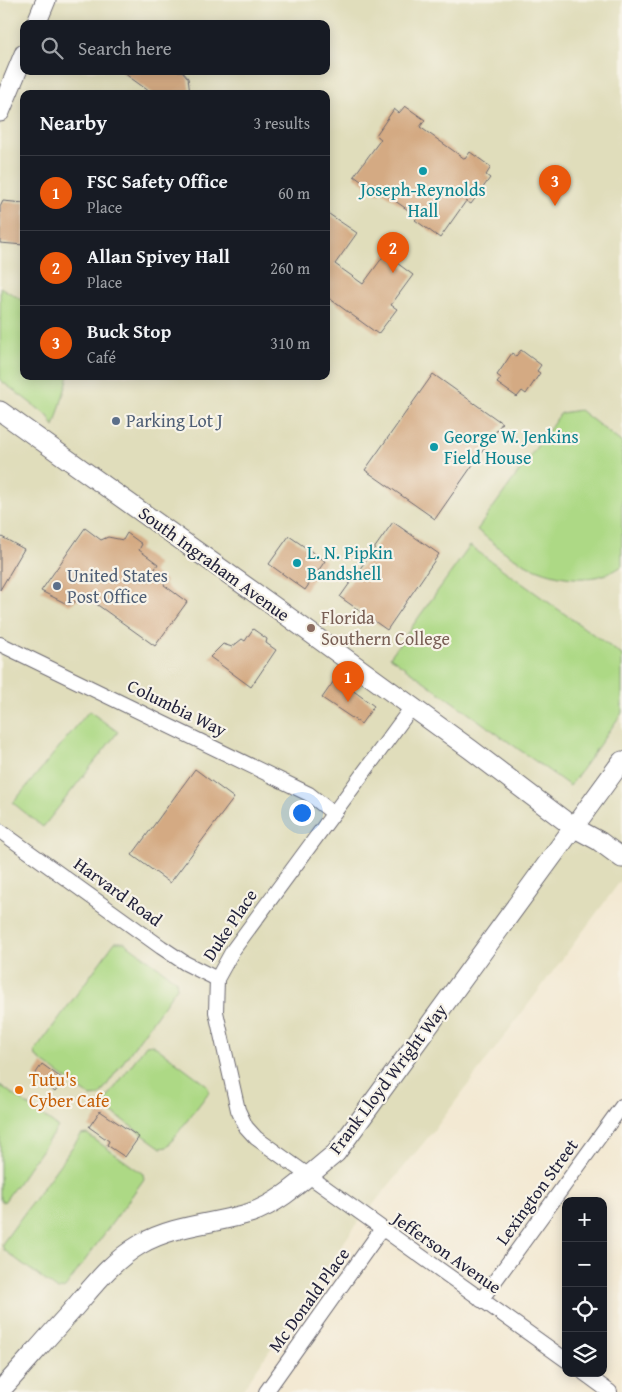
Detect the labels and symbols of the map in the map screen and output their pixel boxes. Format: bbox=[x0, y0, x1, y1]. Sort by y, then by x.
marker: Joseph-Reynolds Hall bbox=[417, 165, 429, 177]
pin: 3 bbox=[539, 165, 571, 206]
place label: Joseph-Reynolds Hall bbox=[358, 176, 486, 224]
pin: 2 bbox=[377, 232, 409, 273]
place label: Parking Lot J bbox=[126, 407, 223, 434]
marker: Parking Lot J bbox=[110, 415, 122, 427]
place label: George W. Jenkins Field House bbox=[444, 423, 579, 471]
marker: George W. Jenkins Field House bbox=[428, 441, 440, 453]
street label: South Ingraham Avenue bbox=[133, 499, 295, 628]
place label: L. N. Pipkin Bandshell bbox=[307, 539, 393, 587]
marker: L. N. Pipkin Bandshell bbox=[291, 557, 303, 569]
place label: United States Post Office bbox=[67, 562, 168, 610]
marker: United States Post Office bbox=[51, 580, 63, 592]
place label: Florida Southern College bbox=[321, 604, 450, 652]
marker: Florida Southern College bbox=[305, 622, 317, 634]
pin: 1 bbox=[332, 661, 364, 702]
street label: Columbia Way bbox=[123, 672, 231, 743]
your location bbox=[289, 800, 315, 826]
street label: Harvard Road bbox=[69, 850, 168, 933]
street label: Duke Place bbox=[196, 883, 264, 966]
street label: Frank Lloyd Wright Way bbox=[322, 998, 453, 1160]
place label: Tutu's Cyber Cafe bbox=[29, 1066, 109, 1114]
marker: Tutu's Cyber Cafe bbox=[13, 1084, 25, 1096]
street label: Lexington Street bbox=[489, 1133, 585, 1250]
street label: Jefferson Avenue bbox=[386, 1204, 507, 1300]
street label: Mc Donald Place bbox=[261, 1242, 356, 1358]

